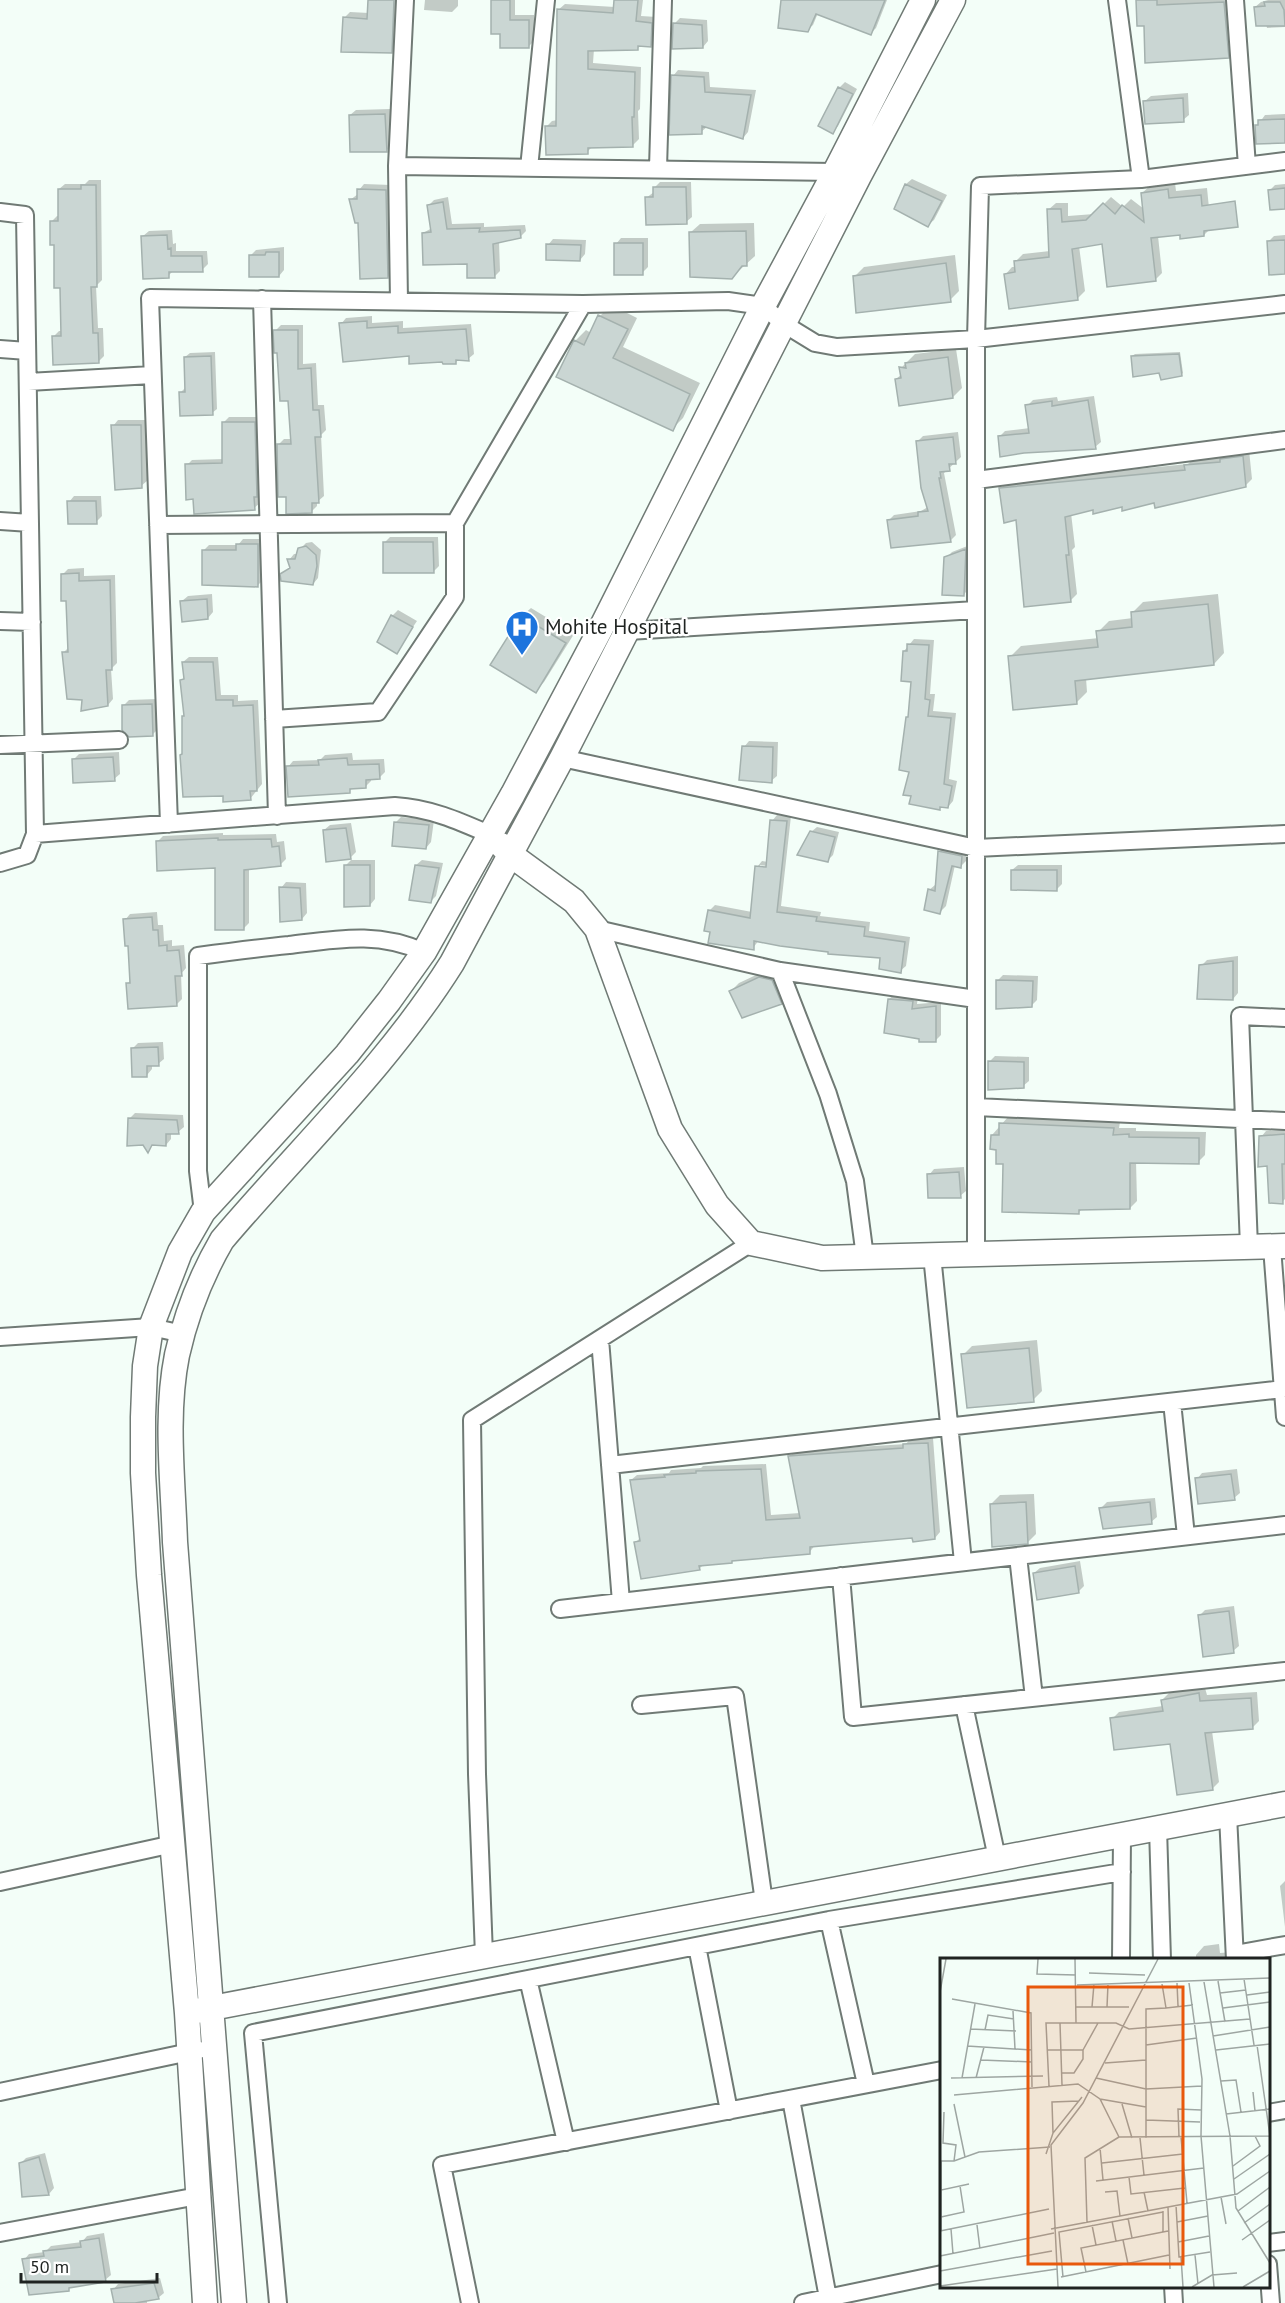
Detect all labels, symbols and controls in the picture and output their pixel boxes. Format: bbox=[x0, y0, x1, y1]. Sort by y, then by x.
hospital icon: Mohite Hospital bbox=[504, 609, 540, 656]
place label: Mohite Hospital bbox=[545, 613, 688, 640]
inset map bbox=[940, 1958, 1270, 2288]
scale bar bbox=[21, 2246, 158, 2284]
text: 50 m bbox=[30, 2255, 69, 2278]

